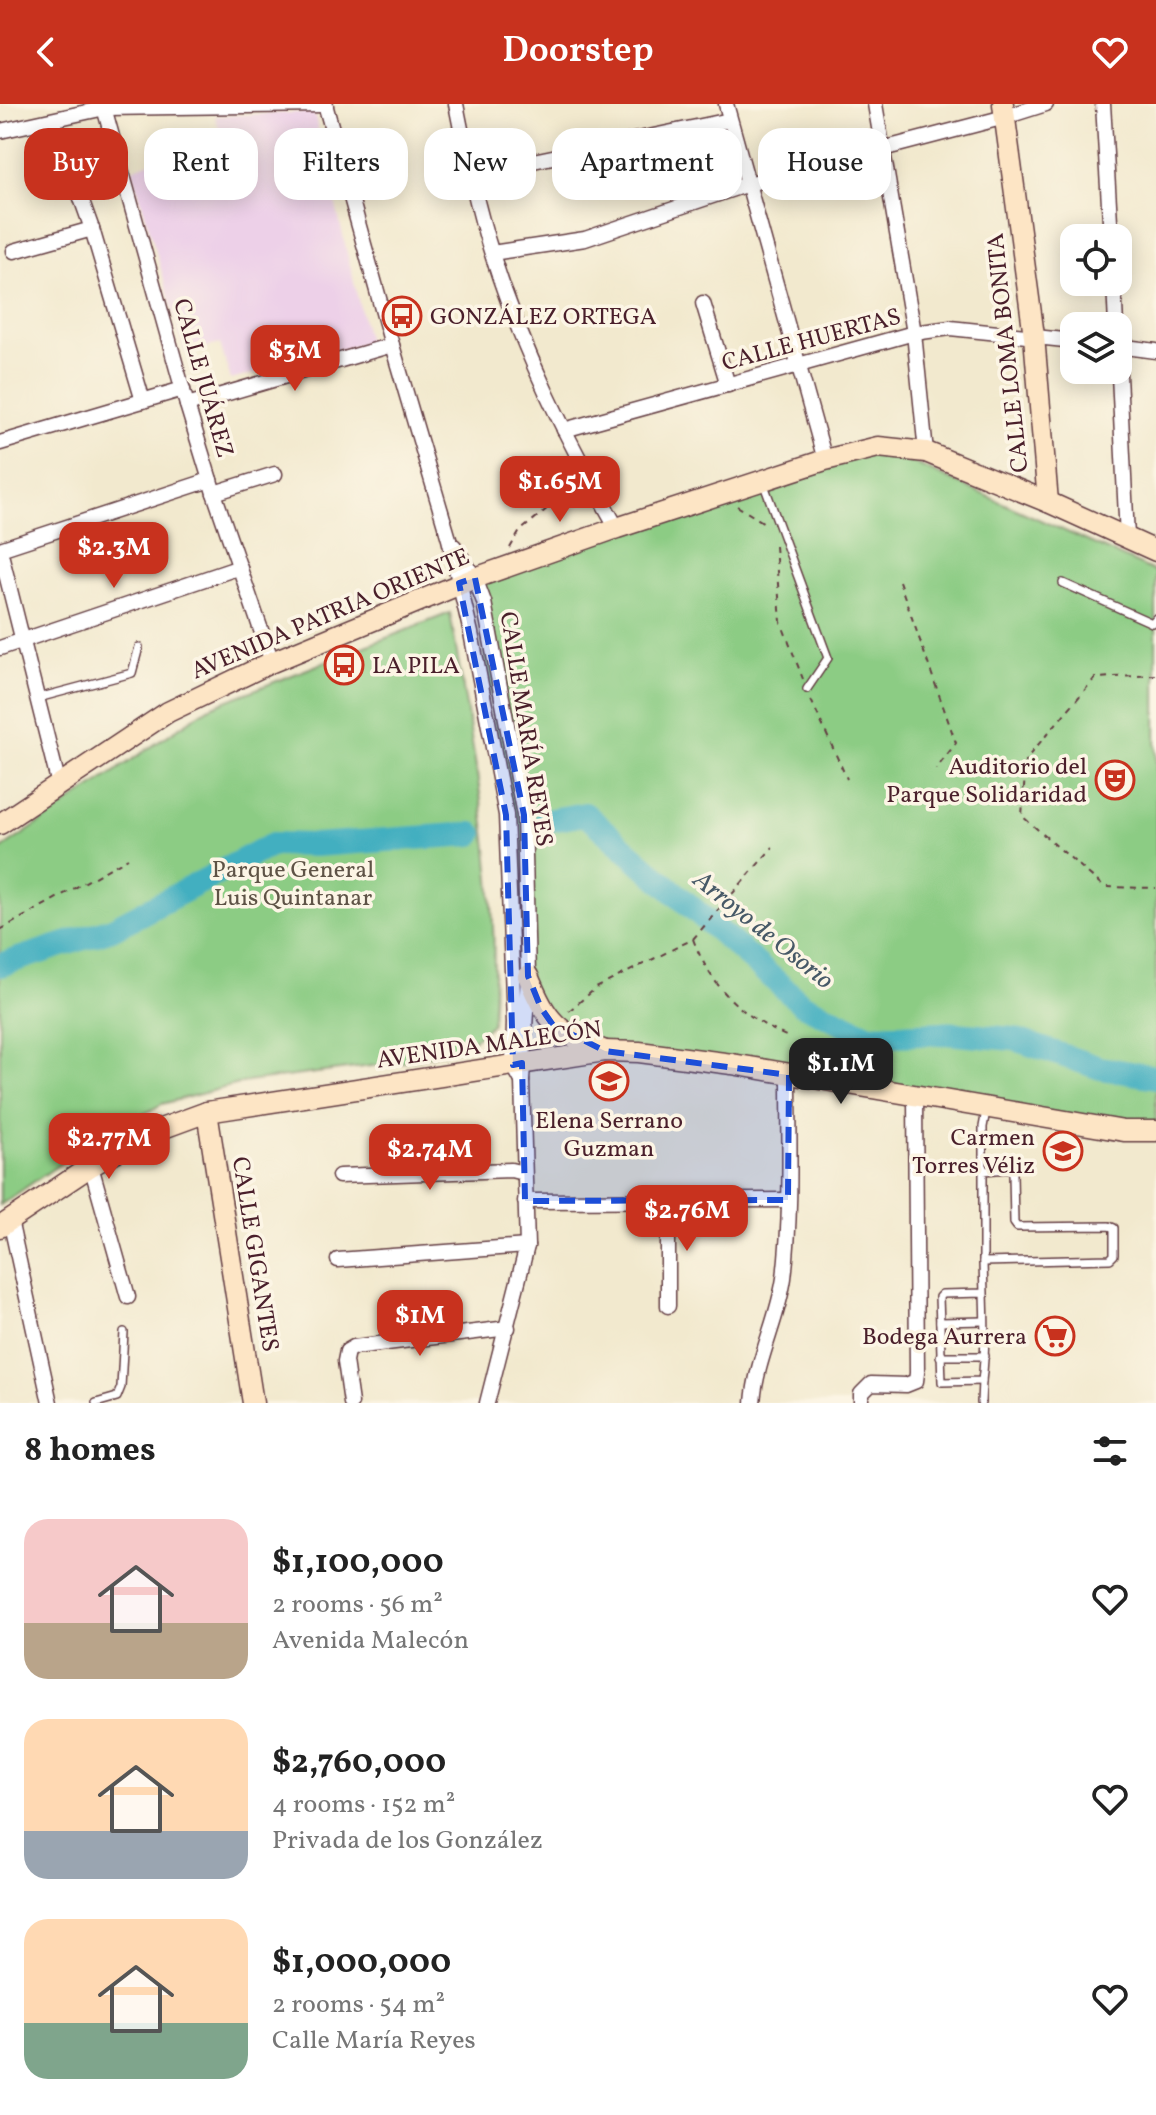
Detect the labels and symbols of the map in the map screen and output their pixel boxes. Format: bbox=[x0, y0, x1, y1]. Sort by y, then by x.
street label: CALLE LOMA BONITA bbox=[979, 231, 1038, 474]
street label: CALLE JUÁREZ bbox=[163, 295, 241, 462]
bus stop icon: GONZÁLEZ ORTEGA bbox=[381, 295, 423, 337]
place label: GONZÁLEZ ORTEGA bbox=[430, 301, 657, 335]
street label: CALLE HUERTAS bbox=[718, 301, 905, 381]
pin: $3M bbox=[256, 325, 334, 393]
pin: $1.65M bbox=[495, 456, 625, 524]
pin: $2.3M bbox=[58, 522, 170, 590]
street label: AVENIDA PATRIA ORIENTE bbox=[186, 541, 475, 689]
street label: CALLE MARÍA REYES bbox=[490, 610, 560, 849]
bus stop icon: LA PILA bbox=[323, 644, 365, 686]
place label: LA PILA bbox=[372, 650, 460, 684]
place label: Auditorio del Parque Solidaridad bbox=[886, 751, 1087, 813]
theatre icon: Auditorio del Parque Solidaridad bbox=[1094, 759, 1136, 801]
park label: Parque General Luis Quintanar bbox=[212, 854, 374, 916]
water label: Arroyo de Osorio bbox=[684, 862, 841, 999]
street label: AVENIDA MALECÓN bbox=[375, 1013, 604, 1079]
pin: $1.1M bbox=[785, 1038, 897, 1106]
school or university icon: Elena Serrano Guzman bbox=[588, 1060, 630, 1102]
place label: Elena Serrano Guzman bbox=[535, 1105, 683, 1167]
pin: $2.77M bbox=[44, 1113, 174, 1181]
place label: Carmen Torres Véliz bbox=[912, 1122, 1035, 1184]
pin: $2.74M bbox=[365, 1124, 495, 1192]
school or university icon: Carmen Torres Véliz bbox=[1042, 1130, 1084, 1172]
street label: CALLE GIGANTES bbox=[222, 1154, 286, 1354]
pin: $2.76M bbox=[622, 1185, 752, 1253]
pin: $1M bbox=[381, 1290, 459, 1358]
supermarket icon: Bodega Aurrera bbox=[1034, 1315, 1076, 1357]
place label: Bodega Aurrera bbox=[862, 1321, 1027, 1355]

